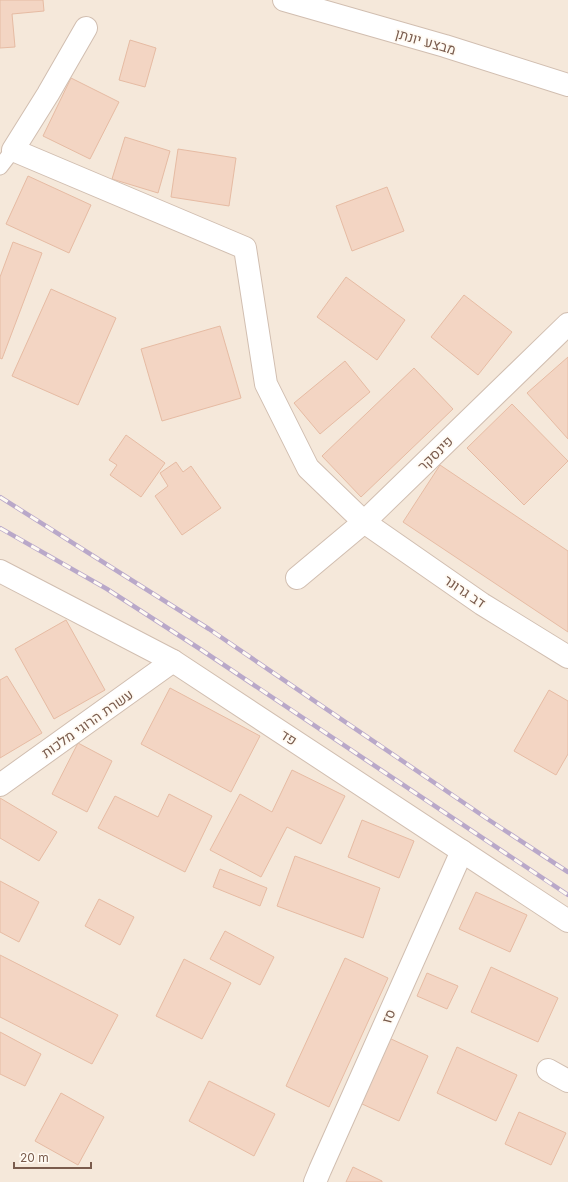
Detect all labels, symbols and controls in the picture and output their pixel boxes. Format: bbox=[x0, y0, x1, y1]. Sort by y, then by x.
street label: מבצע יונתן bbox=[394, 24, 458, 58]
street label: פינסקר bbox=[414, 432, 456, 474]
street label: דב גרונר bbox=[441, 571, 489, 611]
street label: עשרת הרוגי מלכות bbox=[38, 685, 136, 761]
street label: פד bbox=[278, 725, 300, 749]
street label: סז bbox=[377, 1006, 399, 1026]
scale bar bbox=[14, 1144, 91, 1170]
text: 20 m bbox=[20, 1150, 49, 1165]

